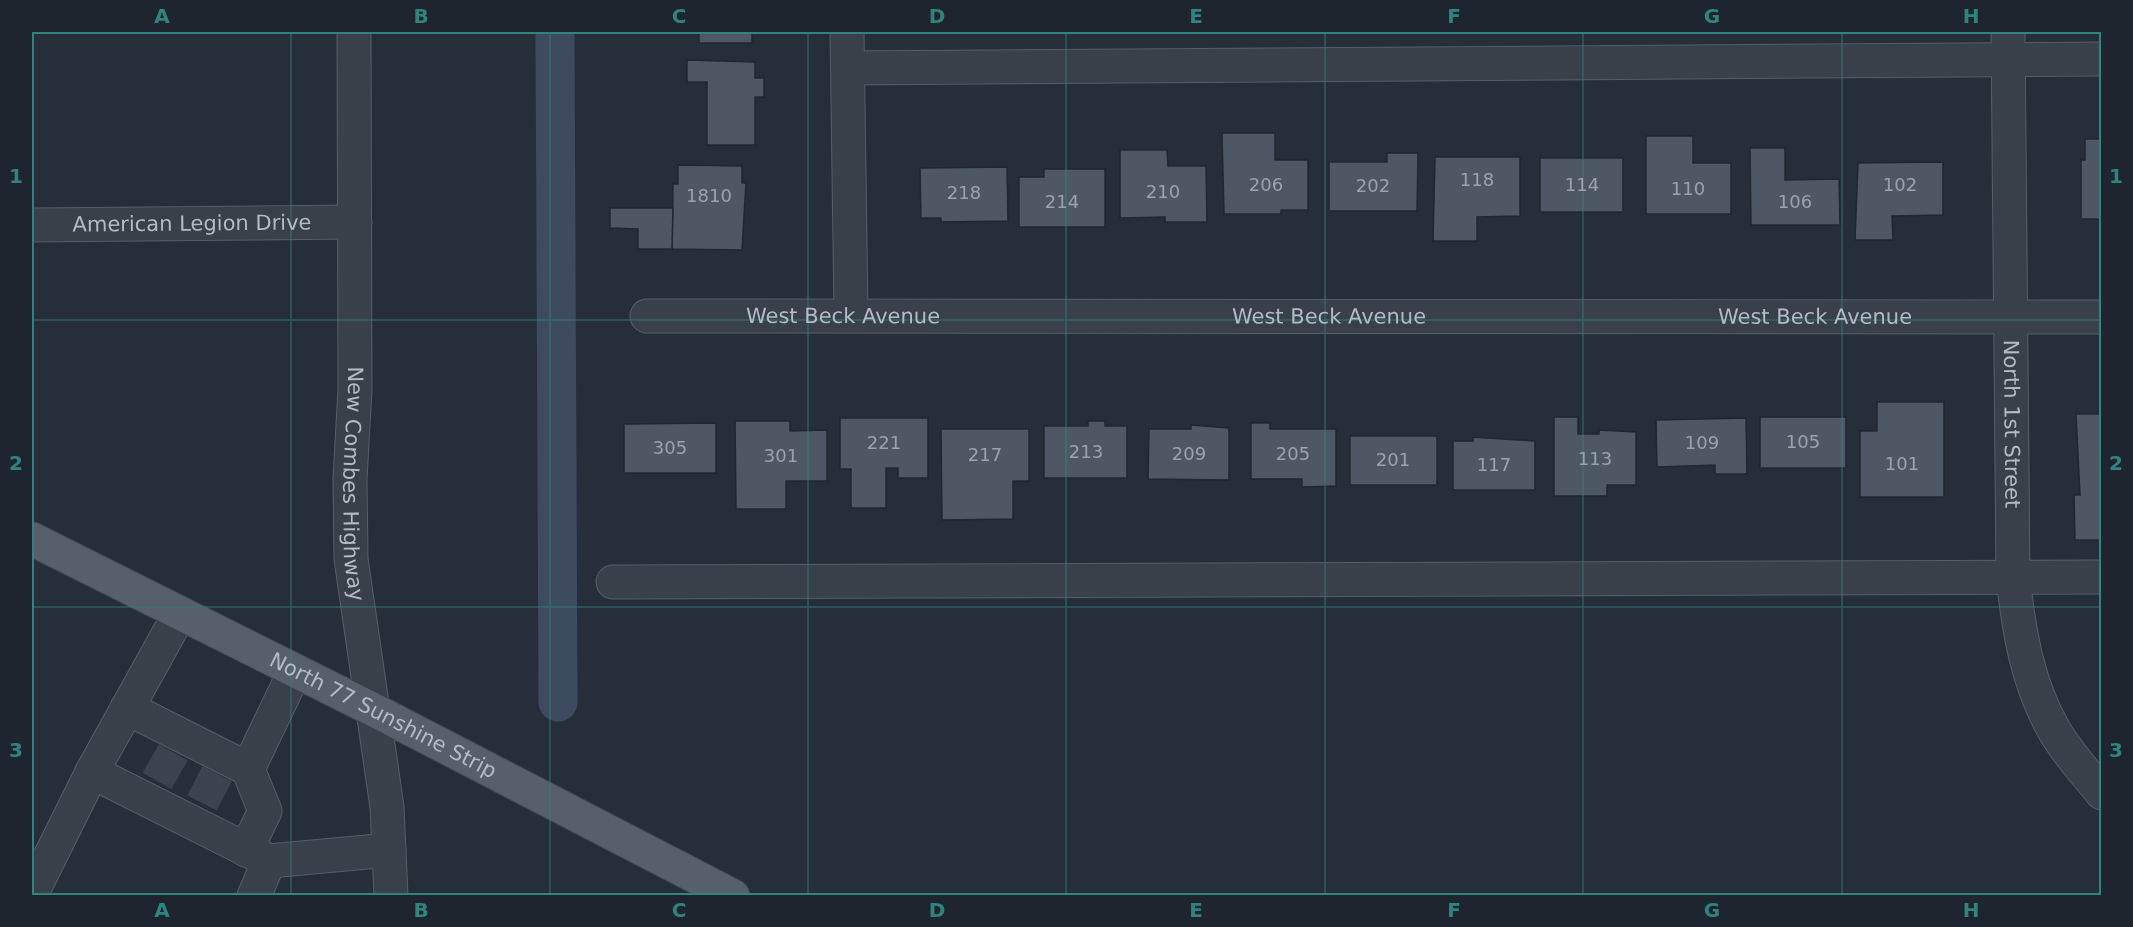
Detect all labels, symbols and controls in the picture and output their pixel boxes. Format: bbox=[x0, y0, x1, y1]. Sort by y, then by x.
text: A bbox=[154, 4, 170, 28]
text: B bbox=[413, 4, 429, 28]
text: C bbox=[672, 4, 686, 28]
text: D bbox=[929, 4, 945, 28]
text: E bbox=[1189, 4, 1203, 28]
text: F bbox=[1447, 4, 1461, 28]
text: G bbox=[1704, 4, 1720, 28]
text: H bbox=[1963, 4, 1979, 28]
text: 1 bbox=[9, 164, 23, 188]
text: 1 bbox=[2109, 164, 2123, 188]
house number: 118 bbox=[1460, 169, 1494, 190]
house number: 206 bbox=[1249, 174, 1283, 195]
house number: 114 bbox=[1565, 174, 1599, 195]
house number: 102 bbox=[1883, 174, 1917, 195]
house number: 202 bbox=[1356, 175, 1390, 196]
house number: 110 bbox=[1671, 178, 1705, 199]
house number: 210 bbox=[1146, 181, 1180, 202]
house number: 218 bbox=[947, 182, 981, 203]
house number: 1810 bbox=[686, 185, 732, 206]
house number: 214 bbox=[1045, 191, 1079, 212]
house number: 106 bbox=[1778, 191, 1812, 212]
street label: American Legion Drive bbox=[72, 210, 312, 237]
street label: West Beck Avenue bbox=[746, 304, 940, 328]
street label: West Beck Avenue bbox=[1232, 304, 1426, 329]
street label: West Beck Avenue bbox=[1718, 305, 1912, 329]
street label: North 1st Street bbox=[1999, 340, 2024, 508]
street label: New Combes Highway bbox=[338, 366, 369, 603]
house number: 105 bbox=[1786, 431, 1820, 452]
house number: 221 bbox=[867, 432, 901, 453]
house number: 109 bbox=[1685, 432, 1719, 453]
house number: 305 bbox=[653, 437, 687, 458]
house number: 213 bbox=[1069, 441, 1103, 462]
house number: 209 bbox=[1172, 443, 1206, 464]
house number: 205 bbox=[1276, 443, 1310, 464]
house number: 217 bbox=[968, 444, 1002, 465]
house number: 301 bbox=[764, 445, 798, 466]
house number: 113 bbox=[1578, 448, 1612, 469]
house number: 201 bbox=[1376, 449, 1410, 470]
text: 2 bbox=[9, 451, 23, 475]
text: 2 bbox=[2109, 451, 2123, 475]
house number: 101 bbox=[1885, 453, 1919, 474]
house number: 117 bbox=[1477, 454, 1511, 475]
street label: North 77 Sunshine Strip bbox=[266, 648, 501, 783]
text: 3 bbox=[9, 738, 23, 762]
text: 3 bbox=[2109, 738, 2123, 762]
text: A bbox=[154, 898, 170, 922]
text: B bbox=[413, 898, 429, 922]
text: C bbox=[672, 898, 686, 922]
text: D bbox=[929, 898, 945, 922]
text: E bbox=[1189, 898, 1203, 922]
text: F bbox=[1447, 898, 1461, 922]
text: G bbox=[1704, 898, 1720, 922]
text: H bbox=[1963, 898, 1979, 922]

